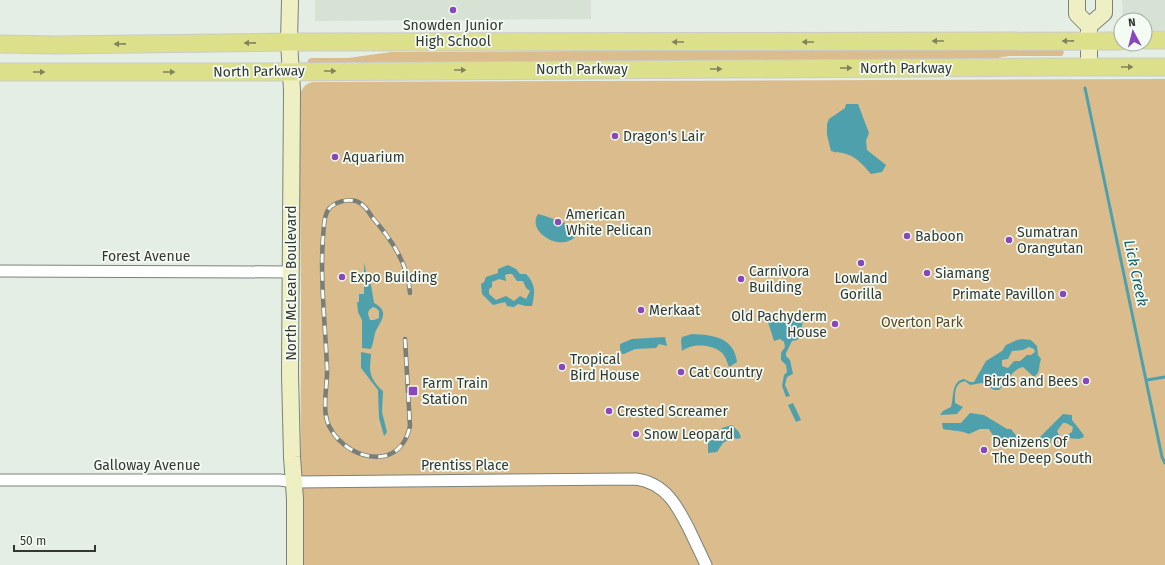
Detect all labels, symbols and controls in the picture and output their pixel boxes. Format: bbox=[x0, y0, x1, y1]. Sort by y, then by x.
marker: Snowden Junior High School bbox=[448, 5, 458, 15]
north arrow bbox=[1113, 12, 1153, 52]
text: N bbox=[1127, 16, 1136, 29]
place label: Snowden Junior High School bbox=[403, 17, 504, 50]
one-way arrow bbox=[931, 38, 944, 44]
one-way arrow bbox=[1061, 38, 1074, 44]
one-way arrow bbox=[671, 39, 684, 45]
one-way arrow bbox=[801, 39, 814, 45]
one-way arrow bbox=[243, 40, 256, 46]
one-way arrow bbox=[113, 41, 126, 47]
street label: North Parkway bbox=[860, 60, 952, 77]
street label: North Parkway bbox=[536, 61, 628, 78]
street label: North Parkway bbox=[213, 62, 305, 81]
one-way arrow bbox=[1121, 64, 1134, 70]
one-way arrow bbox=[840, 65, 853, 71]
one-way arrow bbox=[710, 66, 723, 72]
one-way arrow bbox=[454, 67, 467, 73]
one-way arrow bbox=[324, 68, 337, 74]
one-way arrow bbox=[33, 69, 46, 75]
one-way arrow bbox=[163, 69, 176, 75]
place label: Dragon's Lair bbox=[623, 128, 705, 145]
marker: Dragon's Lair bbox=[610, 131, 620, 141]
place label: Aquarium bbox=[343, 149, 405, 166]
marker: Aquarium bbox=[330, 152, 340, 162]
street label: North McLean Boulevard bbox=[283, 205, 300, 361]
place label: American White Pelican bbox=[566, 206, 652, 239]
marker: American White Pelican bbox=[553, 217, 563, 227]
place label: Sumatran Orangutan bbox=[1017, 224, 1084, 257]
place label: Baboon bbox=[915, 228, 964, 245]
marker: Baboon bbox=[902, 231, 912, 241]
marker: Sumatran Orangutan bbox=[1004, 235, 1014, 245]
water label: Lick Creek bbox=[1120, 238, 1152, 308]
street label: Forest Avenue bbox=[102, 248, 190, 265]
marker: Lowland Gorilla bbox=[856, 258, 866, 268]
place label: Carnivora Building bbox=[749, 263, 809, 296]
place label: Siamang bbox=[935, 265, 990, 282]
marker: Siamang bbox=[922, 268, 932, 278]
place label: Expo Building bbox=[350, 269, 438, 286]
place label: Lowland Gorilla bbox=[834, 270, 888, 303]
marker: Expo Building bbox=[337, 272, 347, 282]
marker: Carnivora Building bbox=[736, 274, 746, 284]
place label: Primate Pavillon bbox=[952, 286, 1055, 303]
marker: Primate Pavillon bbox=[1058, 289, 1068, 299]
place label: Merkaat bbox=[649, 302, 701, 319]
marker: Merkaat bbox=[636, 305, 646, 315]
place label: Old Pachyderm House bbox=[731, 308, 827, 341]
park label: Overton Park bbox=[881, 314, 964, 331]
marker: Old Pachyderm House bbox=[830, 319, 840, 329]
place label: Tropical Bird House bbox=[570, 351, 640, 384]
marker: Tropical Bird House bbox=[557, 362, 567, 372]
place label: Cat Country bbox=[689, 364, 763, 381]
marker: Cat Country bbox=[676, 367, 686, 377]
place label: Birds and Bees bbox=[984, 373, 1078, 390]
place label: Farm Train Station bbox=[422, 375, 488, 408]
marker: Birds and Bees bbox=[1081, 376, 1091, 386]
marker: Farm Train Station bbox=[407, 385, 419, 397]
place label: Crested Screamer bbox=[617, 403, 728, 420]
marker: Crested Screamer bbox=[604, 406, 614, 416]
place label: Snow Leopard bbox=[644, 426, 733, 443]
marker: Snow Leopard bbox=[631, 429, 641, 439]
place label: Denizens Of The Deep South bbox=[992, 434, 1092, 467]
marker: Denizens Of The Deep South bbox=[979, 445, 989, 455]
street label: Galloway Avenue bbox=[94, 457, 200, 474]
street label: Prentiss Place bbox=[421, 457, 509, 474]
scale bar bbox=[14, 527, 95, 553]
text: 50 m bbox=[20, 534, 46, 548]

